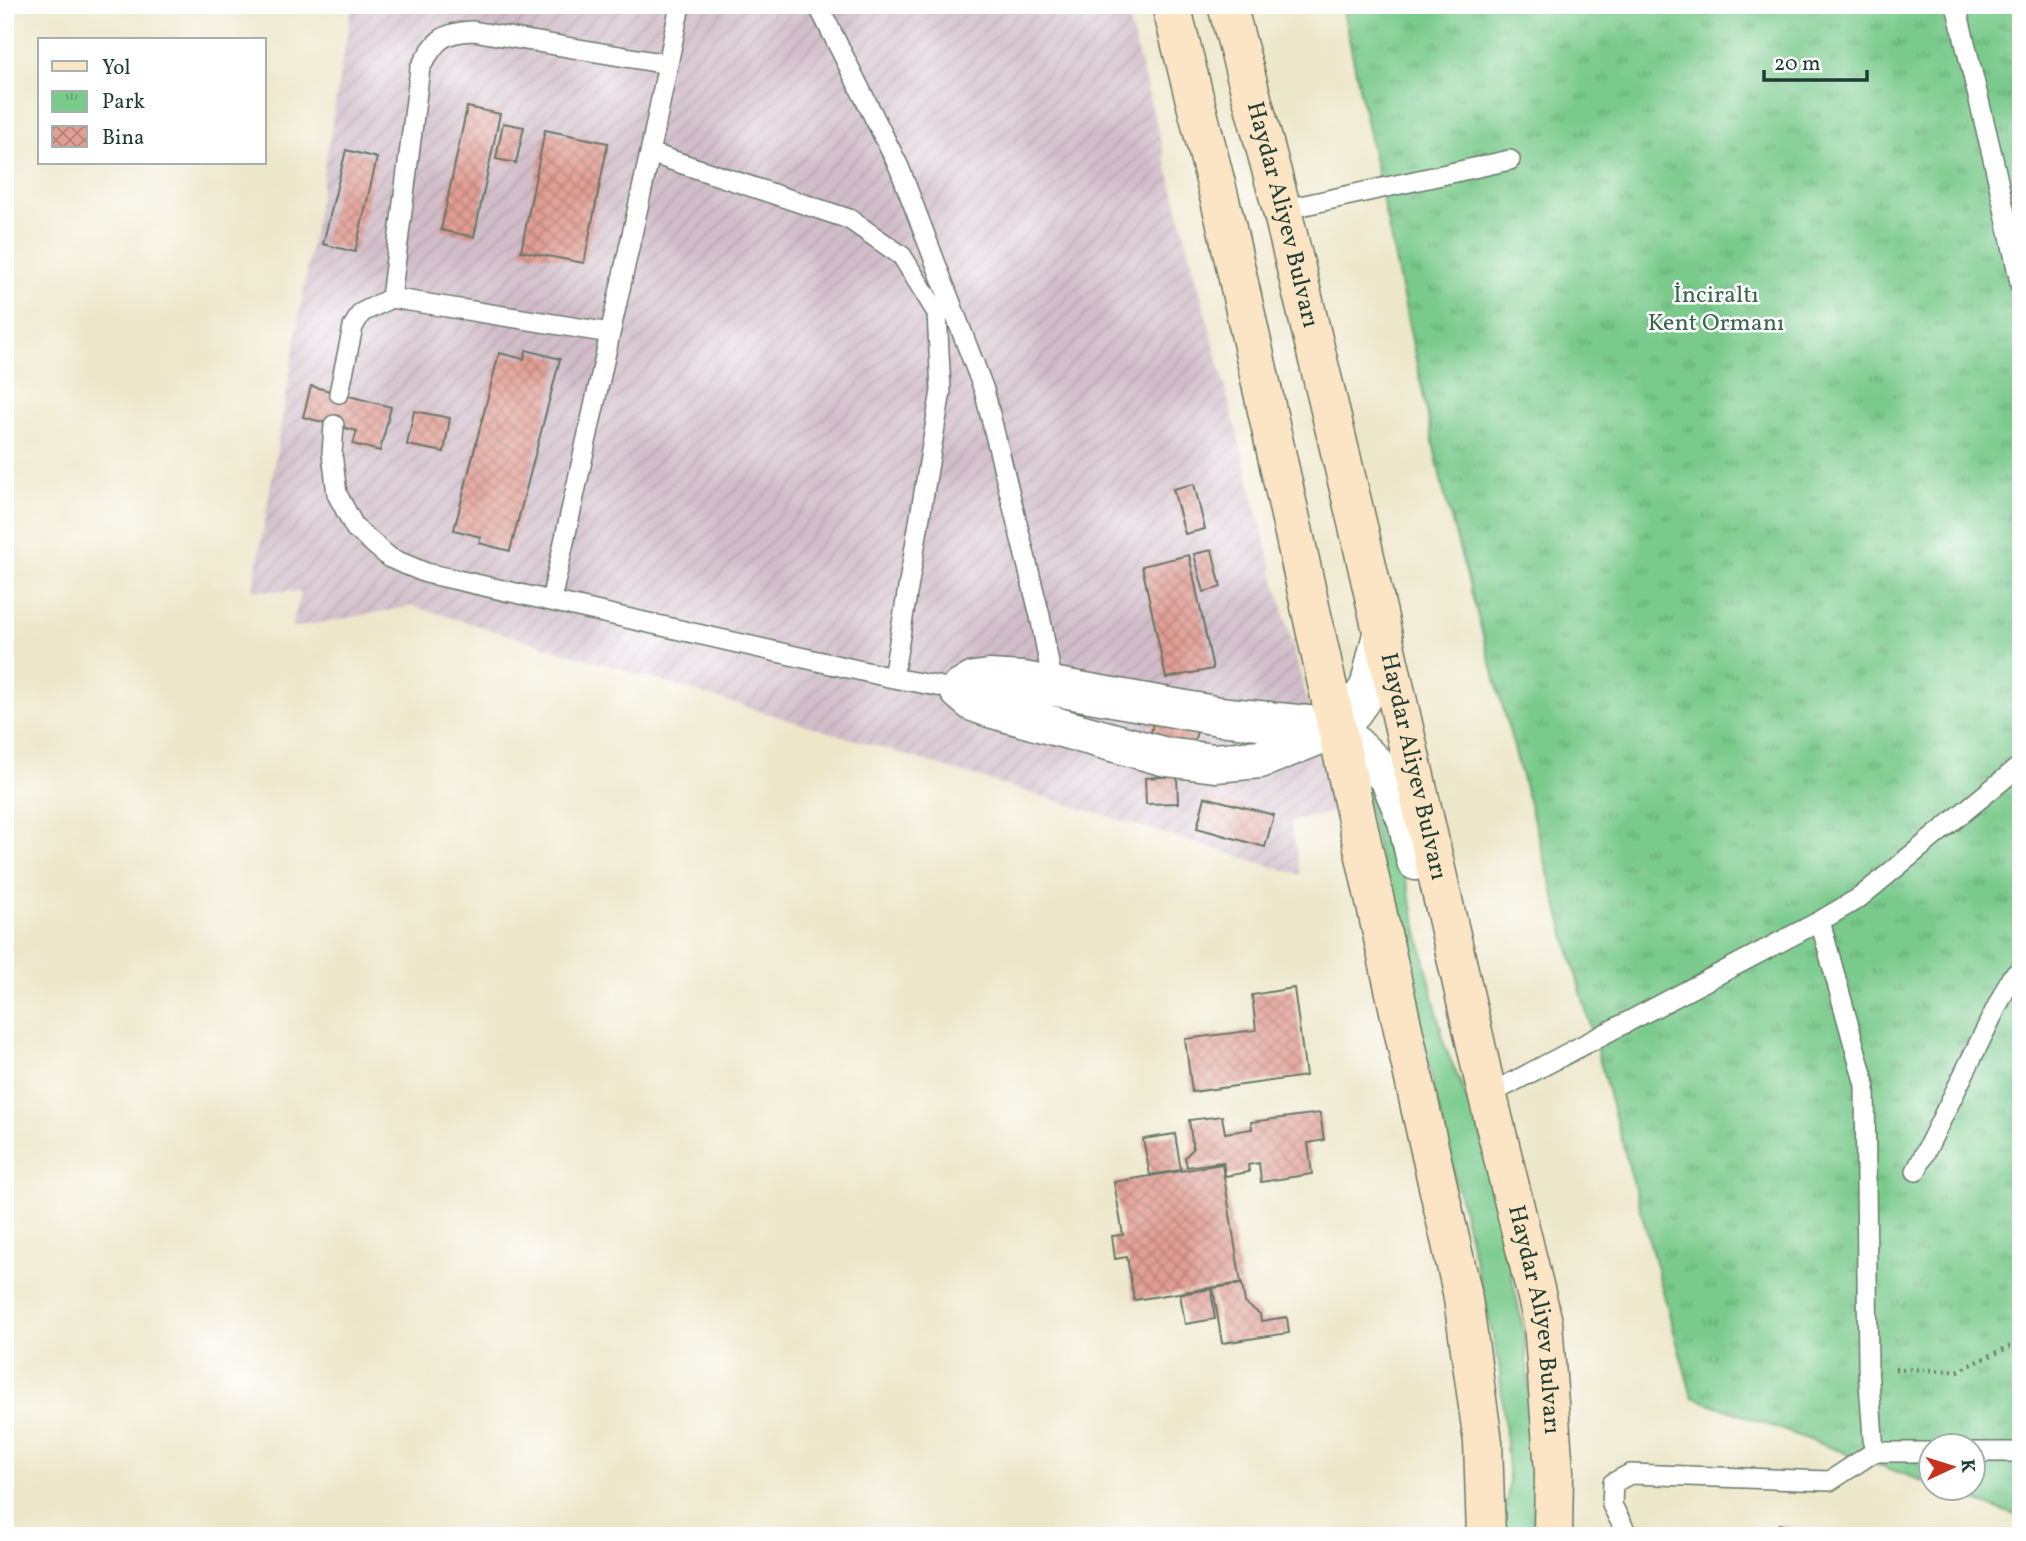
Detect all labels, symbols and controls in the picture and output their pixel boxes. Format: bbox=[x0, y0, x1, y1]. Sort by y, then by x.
legend bbox=[38, 38, 266, 164]
scale bar bbox=[1764, 38, 1867, 82]
text: 20 m bbox=[1774, 50, 1820, 79]
text: Yol bbox=[102, 54, 131, 83]
text: Park bbox=[102, 88, 145, 117]
street label: Haydar Aliyev Bulvarı bbox=[1237, 98, 1327, 331]
text: Bina bbox=[102, 124, 144, 153]
park label: İnciraltı Kent Ormanı bbox=[1648, 279, 1784, 341]
street label: Haydar Aliyev Bulvarı bbox=[1370, 650, 1455, 884]
street label: Haydar Aliyev Bulvarı bbox=[1498, 1202, 1568, 1435]
north arrow bbox=[1918, 1432, 1988, 1502]
text: K bbox=[1954, 1458, 1980, 1474]

